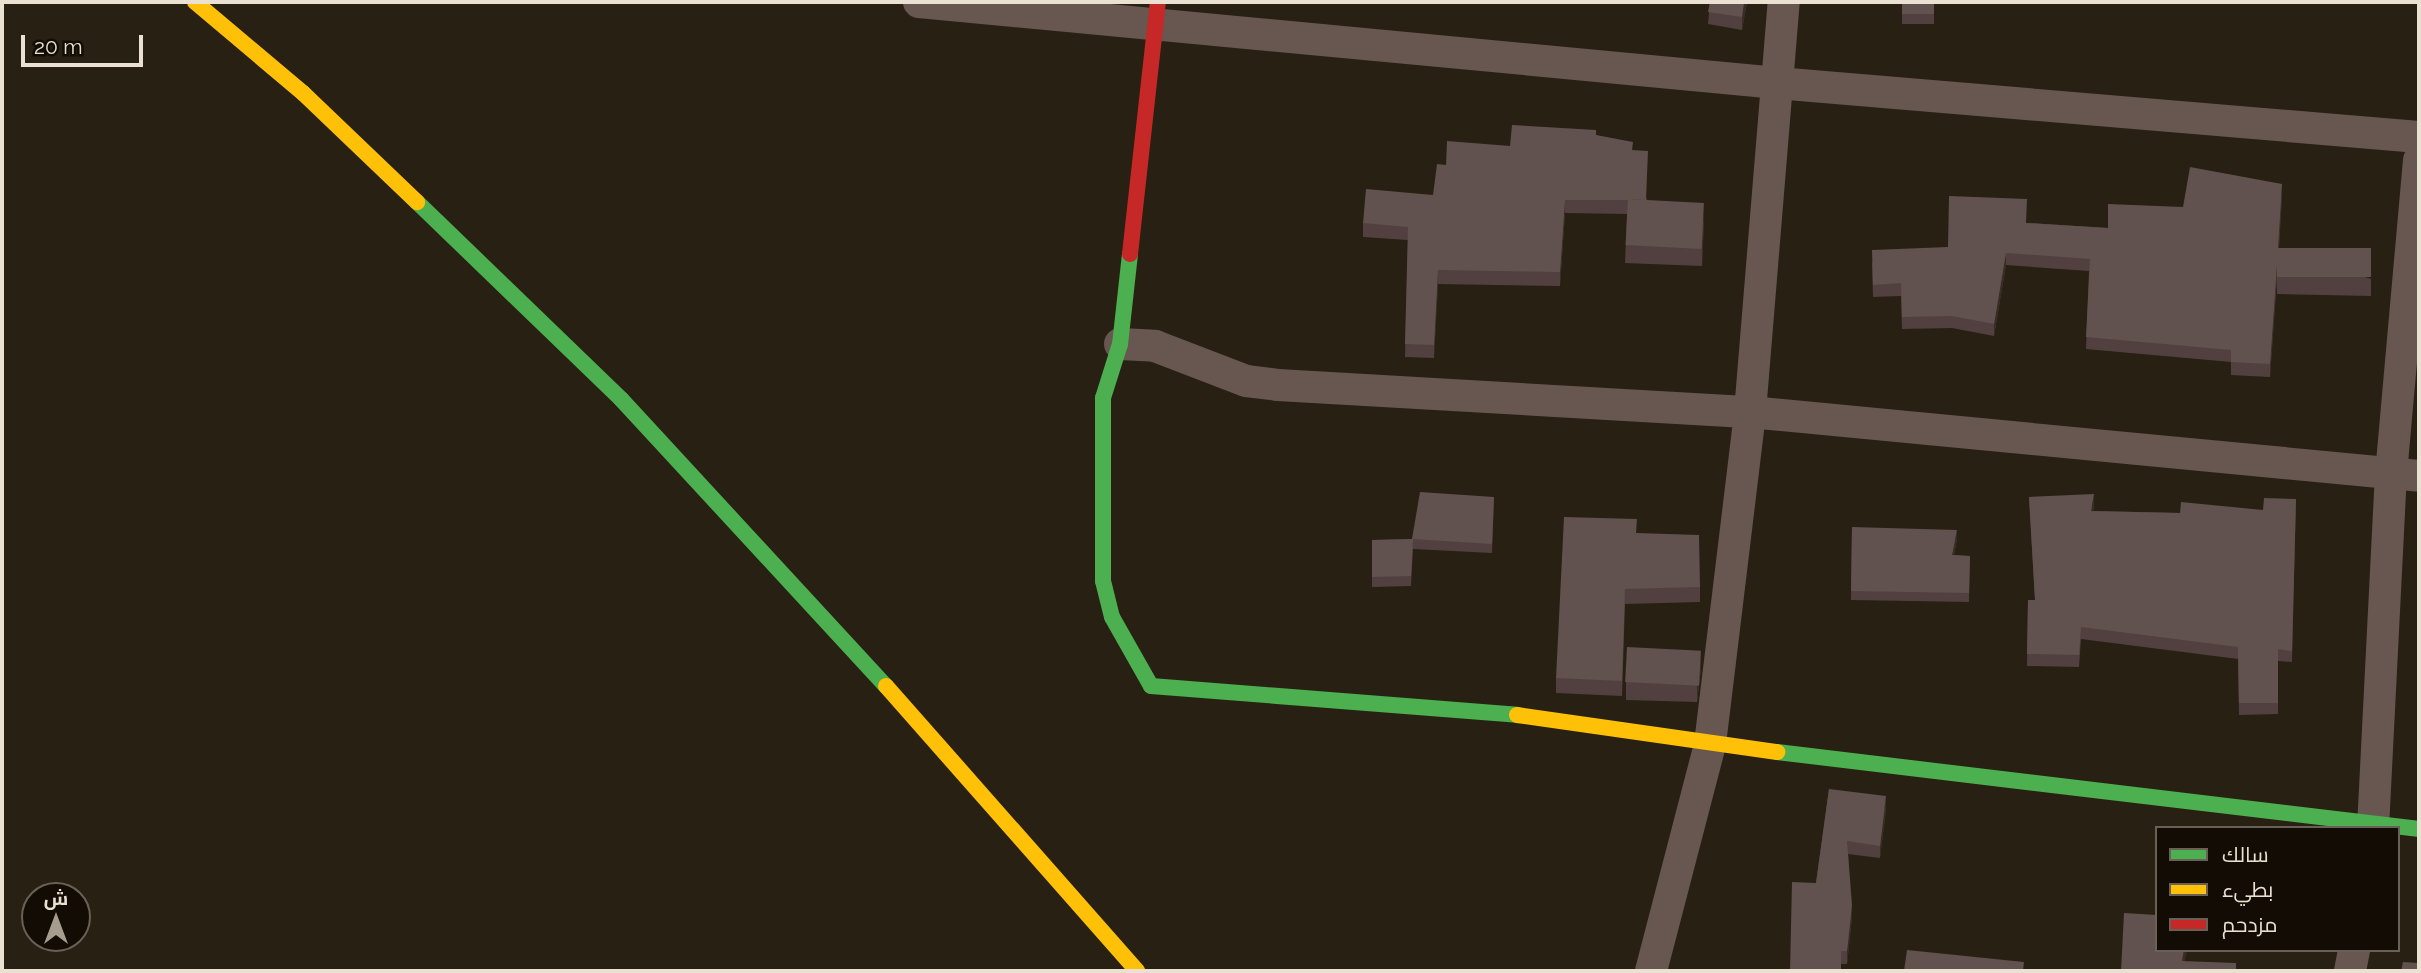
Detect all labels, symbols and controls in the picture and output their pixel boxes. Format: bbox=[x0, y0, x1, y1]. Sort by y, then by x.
scale bar bbox=[24, 21, 147, 65]
text: 20 m bbox=[34, 34, 82, 59]
legend bbox=[2155, 826, 2400, 952]
text: سالك bbox=[2222, 842, 2269, 867]
text: بطيء bbox=[2222, 877, 2273, 902]
north arrow bbox=[21, 882, 91, 952]
text: ش bbox=[44, 887, 68, 909]
text: مزدحم bbox=[2222, 912, 2277, 937]

